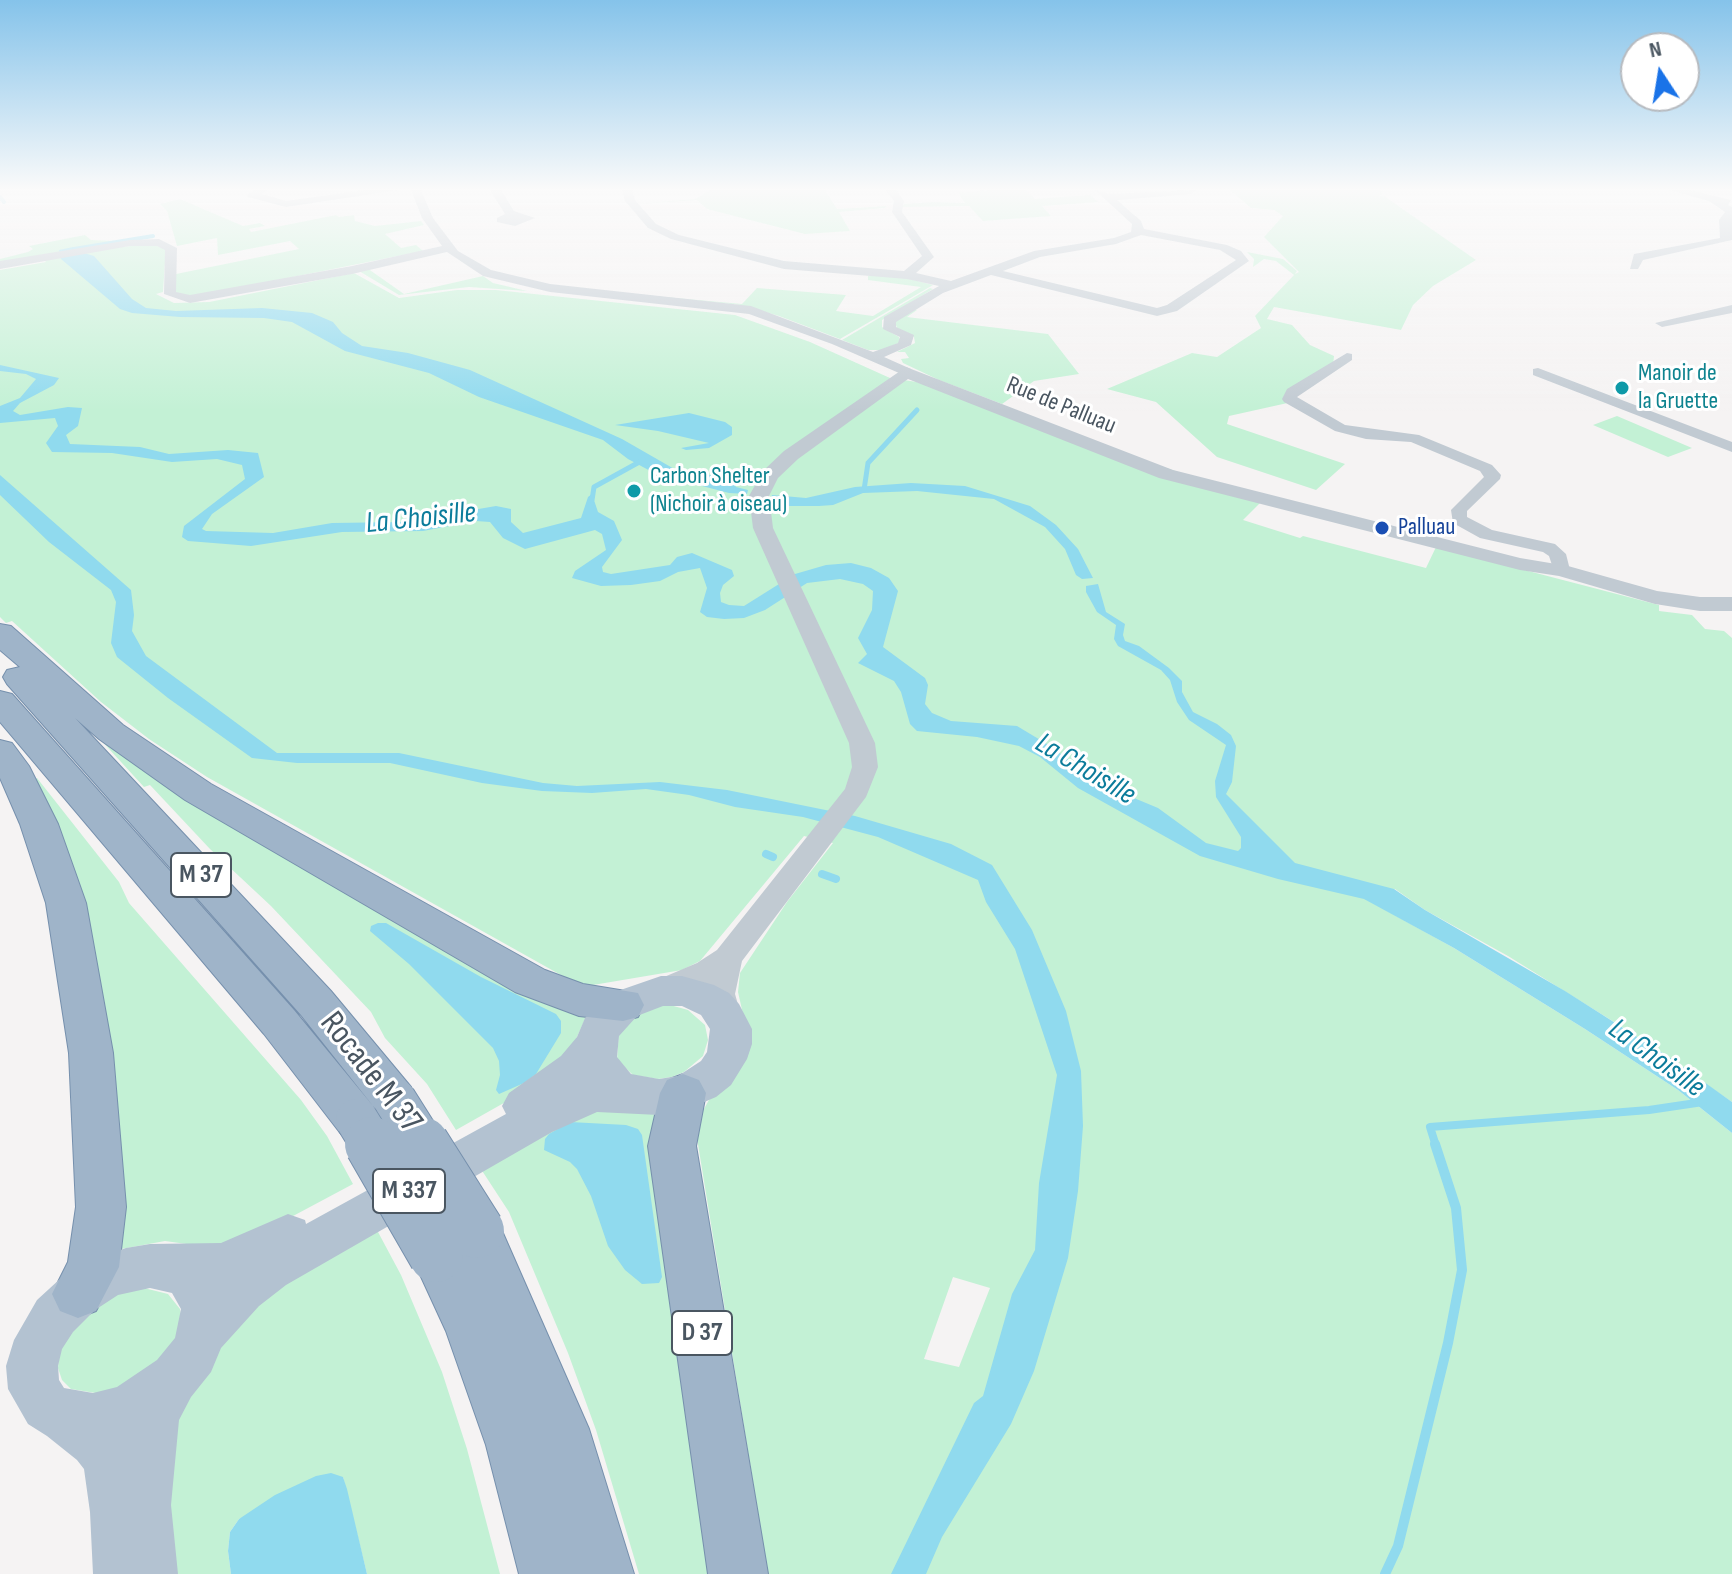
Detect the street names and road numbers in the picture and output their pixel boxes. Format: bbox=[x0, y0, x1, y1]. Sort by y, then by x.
street label: Rue de Palluau bbox=[1002, 371, 1120, 441]
road number: M 37 bbox=[171, 853, 231, 897]
street label: Rocade M 37 bbox=[310, 1004, 430, 1142]
road number: M 337 bbox=[373, 1169, 445, 1213]
road number: D 37 bbox=[672, 1311, 732, 1355]

